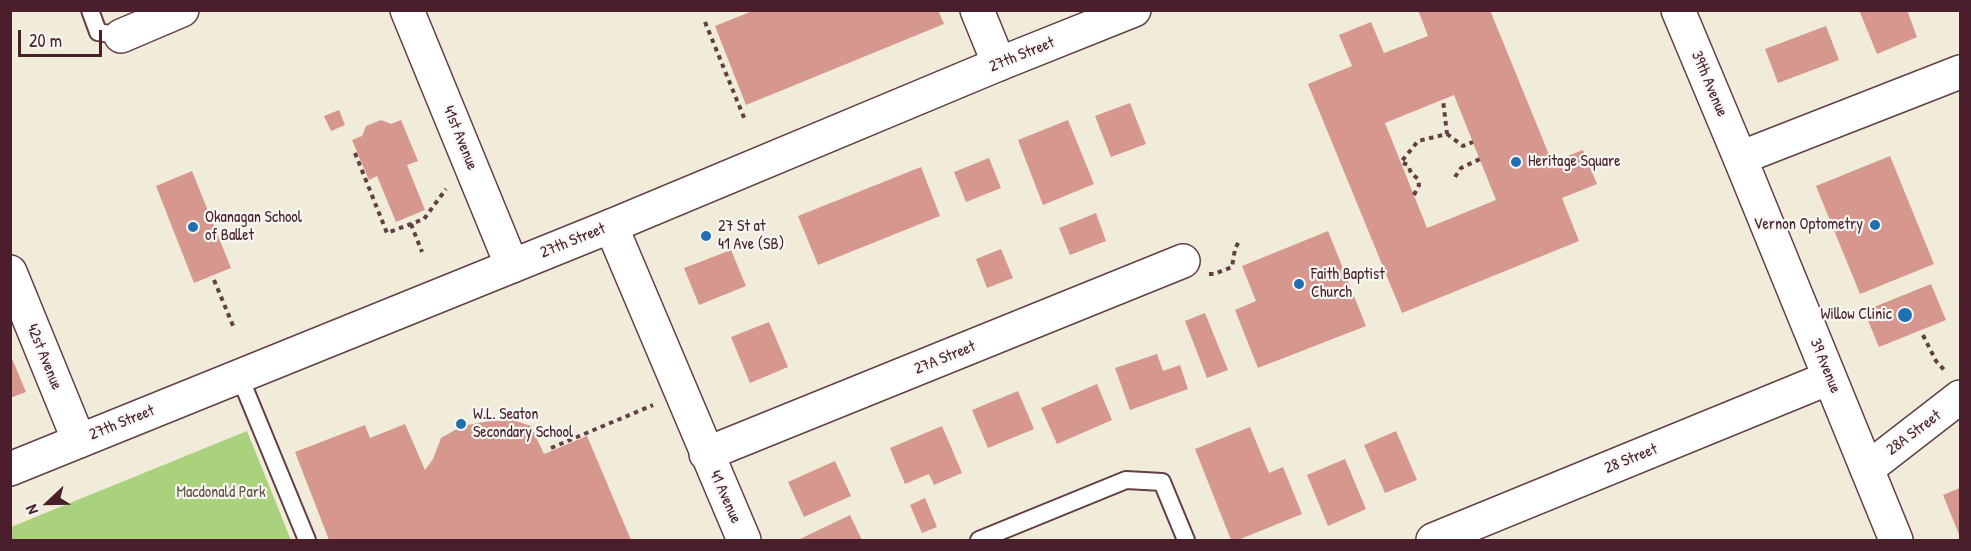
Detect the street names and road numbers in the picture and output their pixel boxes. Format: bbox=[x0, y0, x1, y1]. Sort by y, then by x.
street label: 27th Street bbox=[987, 33, 1057, 77]
street label: 39th Avenue bbox=[1687, 48, 1731, 120]
street label: 41st Avenue bbox=[438, 103, 482, 173]
street label: 27th Street bbox=[538, 219, 608, 263]
street label: 42st Avenue bbox=[22, 321, 66, 393]
street label: 39 Avenue bbox=[1805, 336, 1845, 396]
street label: 27A Street bbox=[912, 337, 978, 379]
street label: 27th Street bbox=[87, 401, 157, 445]
street label: 28A Street bbox=[1883, 406, 1945, 460]
street label: 28 Street bbox=[1602, 440, 1660, 478]
street label: 41 Avenue bbox=[705, 467, 745, 527]

